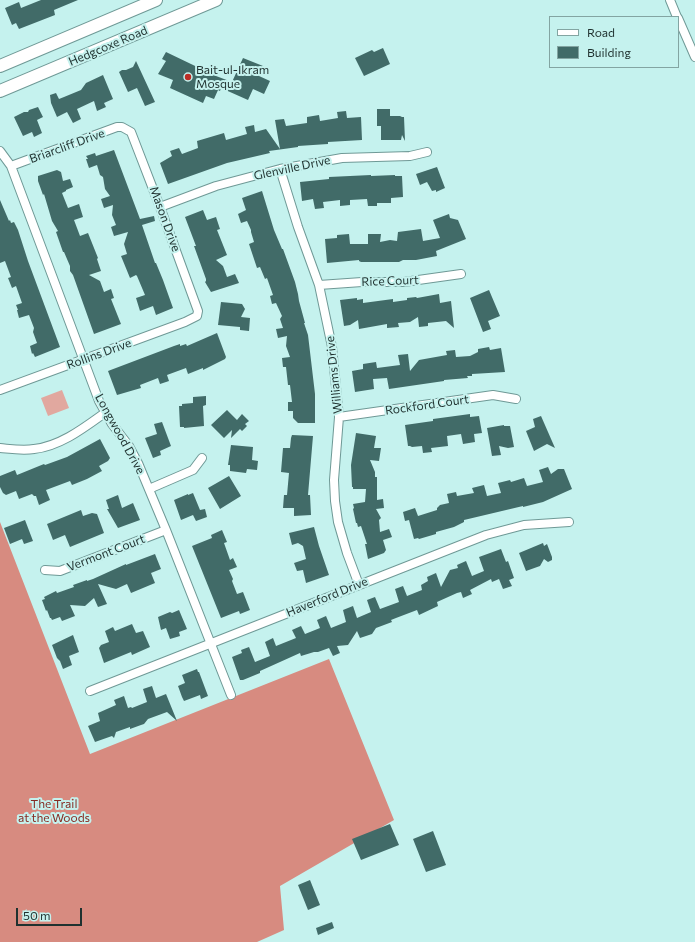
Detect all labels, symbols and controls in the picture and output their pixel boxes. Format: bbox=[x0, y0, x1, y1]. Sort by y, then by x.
legend bbox=[549, 16, 679, 68]
street label: Hedgcoxe Road bbox=[66, 23, 150, 69]
text: Road bbox=[587, 25, 615, 39]
text: Building bbox=[587, 45, 631, 59]
place label: Bait-ul-Ikram Mosque bbox=[196, 63, 269, 91]
marker: Bait-ul-Ikram Mosque bbox=[183, 72, 193, 82]
street label: Briarcliff Drive bbox=[27, 126, 107, 166]
street label: Glenville Drive bbox=[252, 153, 332, 183]
street label: Mason Drive bbox=[147, 184, 183, 254]
street label: Rice Court bbox=[361, 273, 419, 289]
street label: Williams Drive bbox=[323, 335, 345, 415]
street label: Rollins Drive bbox=[65, 336, 133, 372]
street label: Longwood Drive bbox=[92, 391, 148, 477]
street label: Rockford Court bbox=[384, 392, 470, 418]
street label: Vermont Court bbox=[65, 532, 147, 574]
street label: Haverford Drive bbox=[284, 574, 370, 620]
park label: The Trail at the Woods bbox=[18, 797, 90, 825]
scale bar bbox=[18, 900, 84, 926]
text: 50 m bbox=[23, 908, 51, 922]

